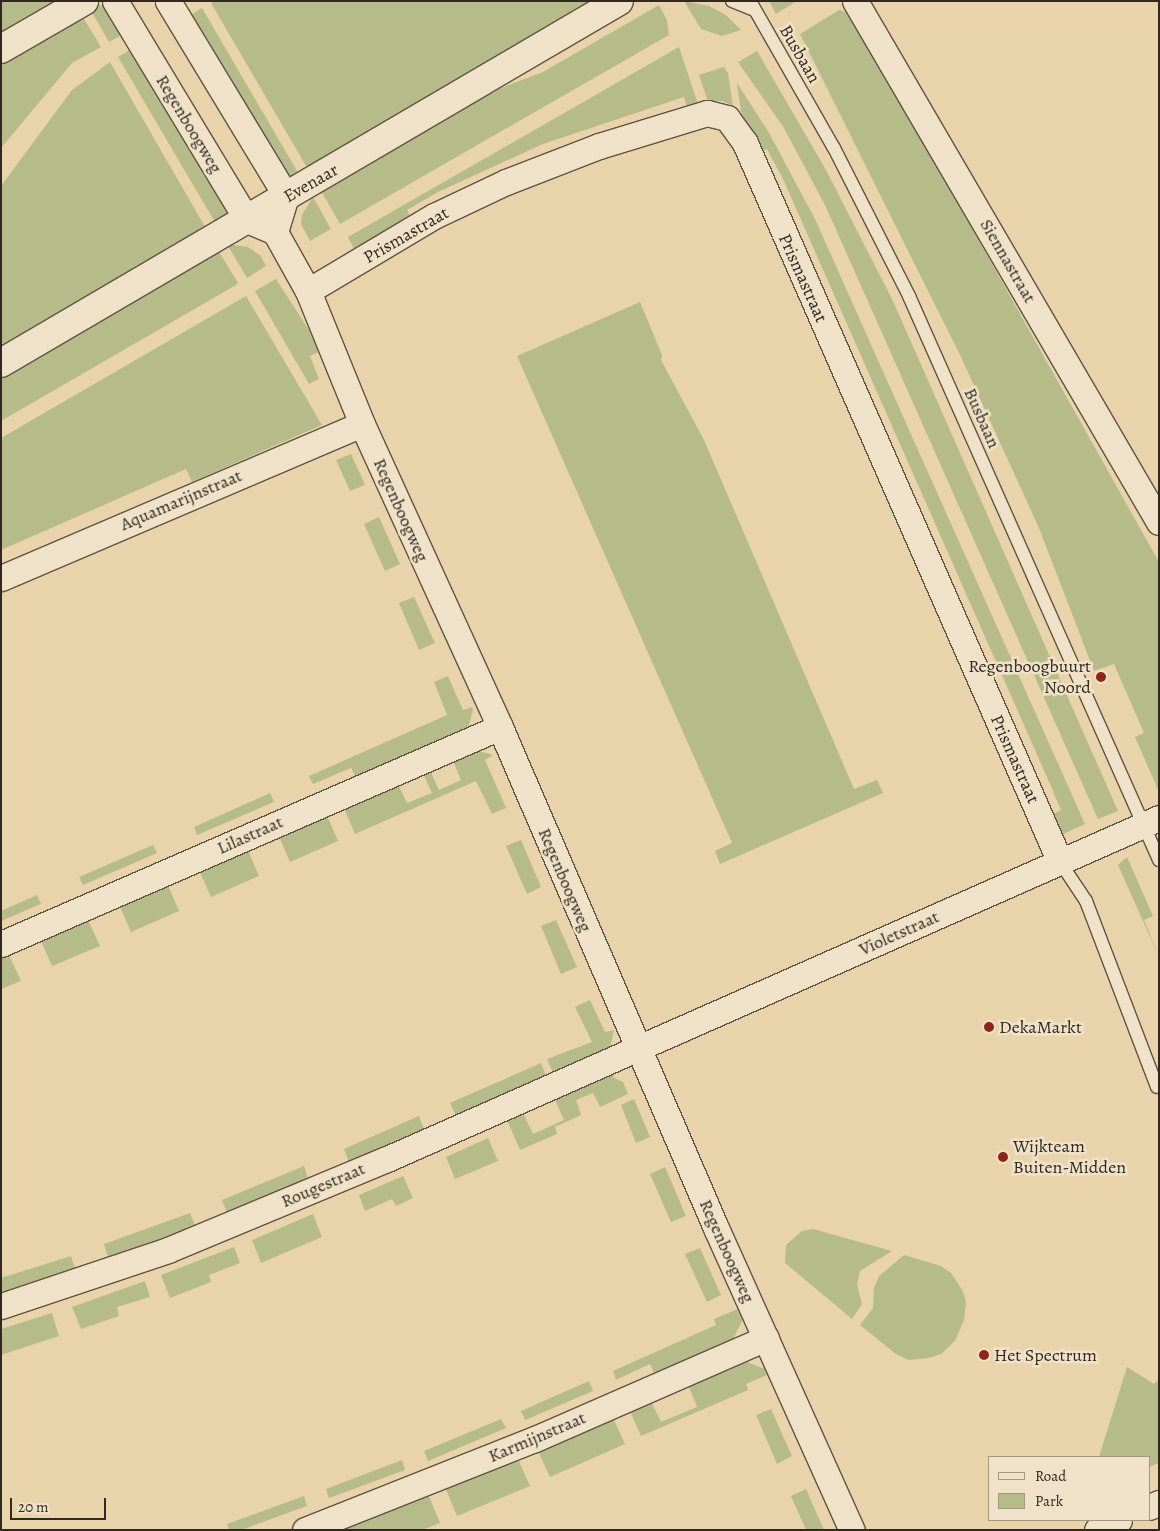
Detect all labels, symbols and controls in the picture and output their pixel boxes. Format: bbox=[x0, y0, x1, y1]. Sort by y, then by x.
street label: Busbaan bbox=[775, 21, 825, 87]
street label: Regenboogweg bbox=[151, 71, 227, 177]
street label: Evenaar bbox=[280, 159, 342, 207]
street label: Prismastraat bbox=[360, 202, 452, 268]
street label: Siennastraat bbox=[975, 215, 1041, 307]
street label: Prismastraat bbox=[774, 230, 832, 326]
street label: Busbaan bbox=[959, 385, 1005, 451]
street label: Regenboogweg bbox=[369, 455, 433, 565]
street label: Aquamarijnstraat bbox=[117, 465, 245, 535]
place label: Regenboogbuurt Noord bbox=[968, 656, 1091, 699]
marker: Regenboogbuurt Noord bbox=[1095, 671, 1107, 683]
street label: Prismastraat bbox=[986, 711, 1044, 807]
street label: Lilastraat bbox=[214, 811, 286, 859]
street label: Regenboogweg bbox=[533, 825, 597, 935]
street label: Violetstraat bbox=[856, 906, 942, 960]
place label: DekaMarkt bbox=[999, 1016, 1082, 1038]
marker: DekaMarkt bbox=[983, 1021, 995, 1033]
place label: Wijkteam Buiten-Midden bbox=[1013, 1136, 1126, 1178]
marker: Wijkteam Buiten-Midden bbox=[997, 1151, 1009, 1163]
street label: Rougestraat bbox=[278, 1158, 368, 1212]
street label: Regenboogweg bbox=[695, 1196, 759, 1306]
place label: Het Spectrum bbox=[994, 1344, 1097, 1366]
marker: Het Spectrum bbox=[978, 1349, 990, 1361]
street label: Karmijnstraat bbox=[485, 1407, 589, 1467]
legend bbox=[988, 1456, 1150, 1521]
text: Road bbox=[1035, 1466, 1066, 1486]
scale bar bbox=[12, 1488, 109, 1520]
text: Park bbox=[1035, 1491, 1063, 1511]
text: 20 m bbox=[18, 1497, 49, 1517]

